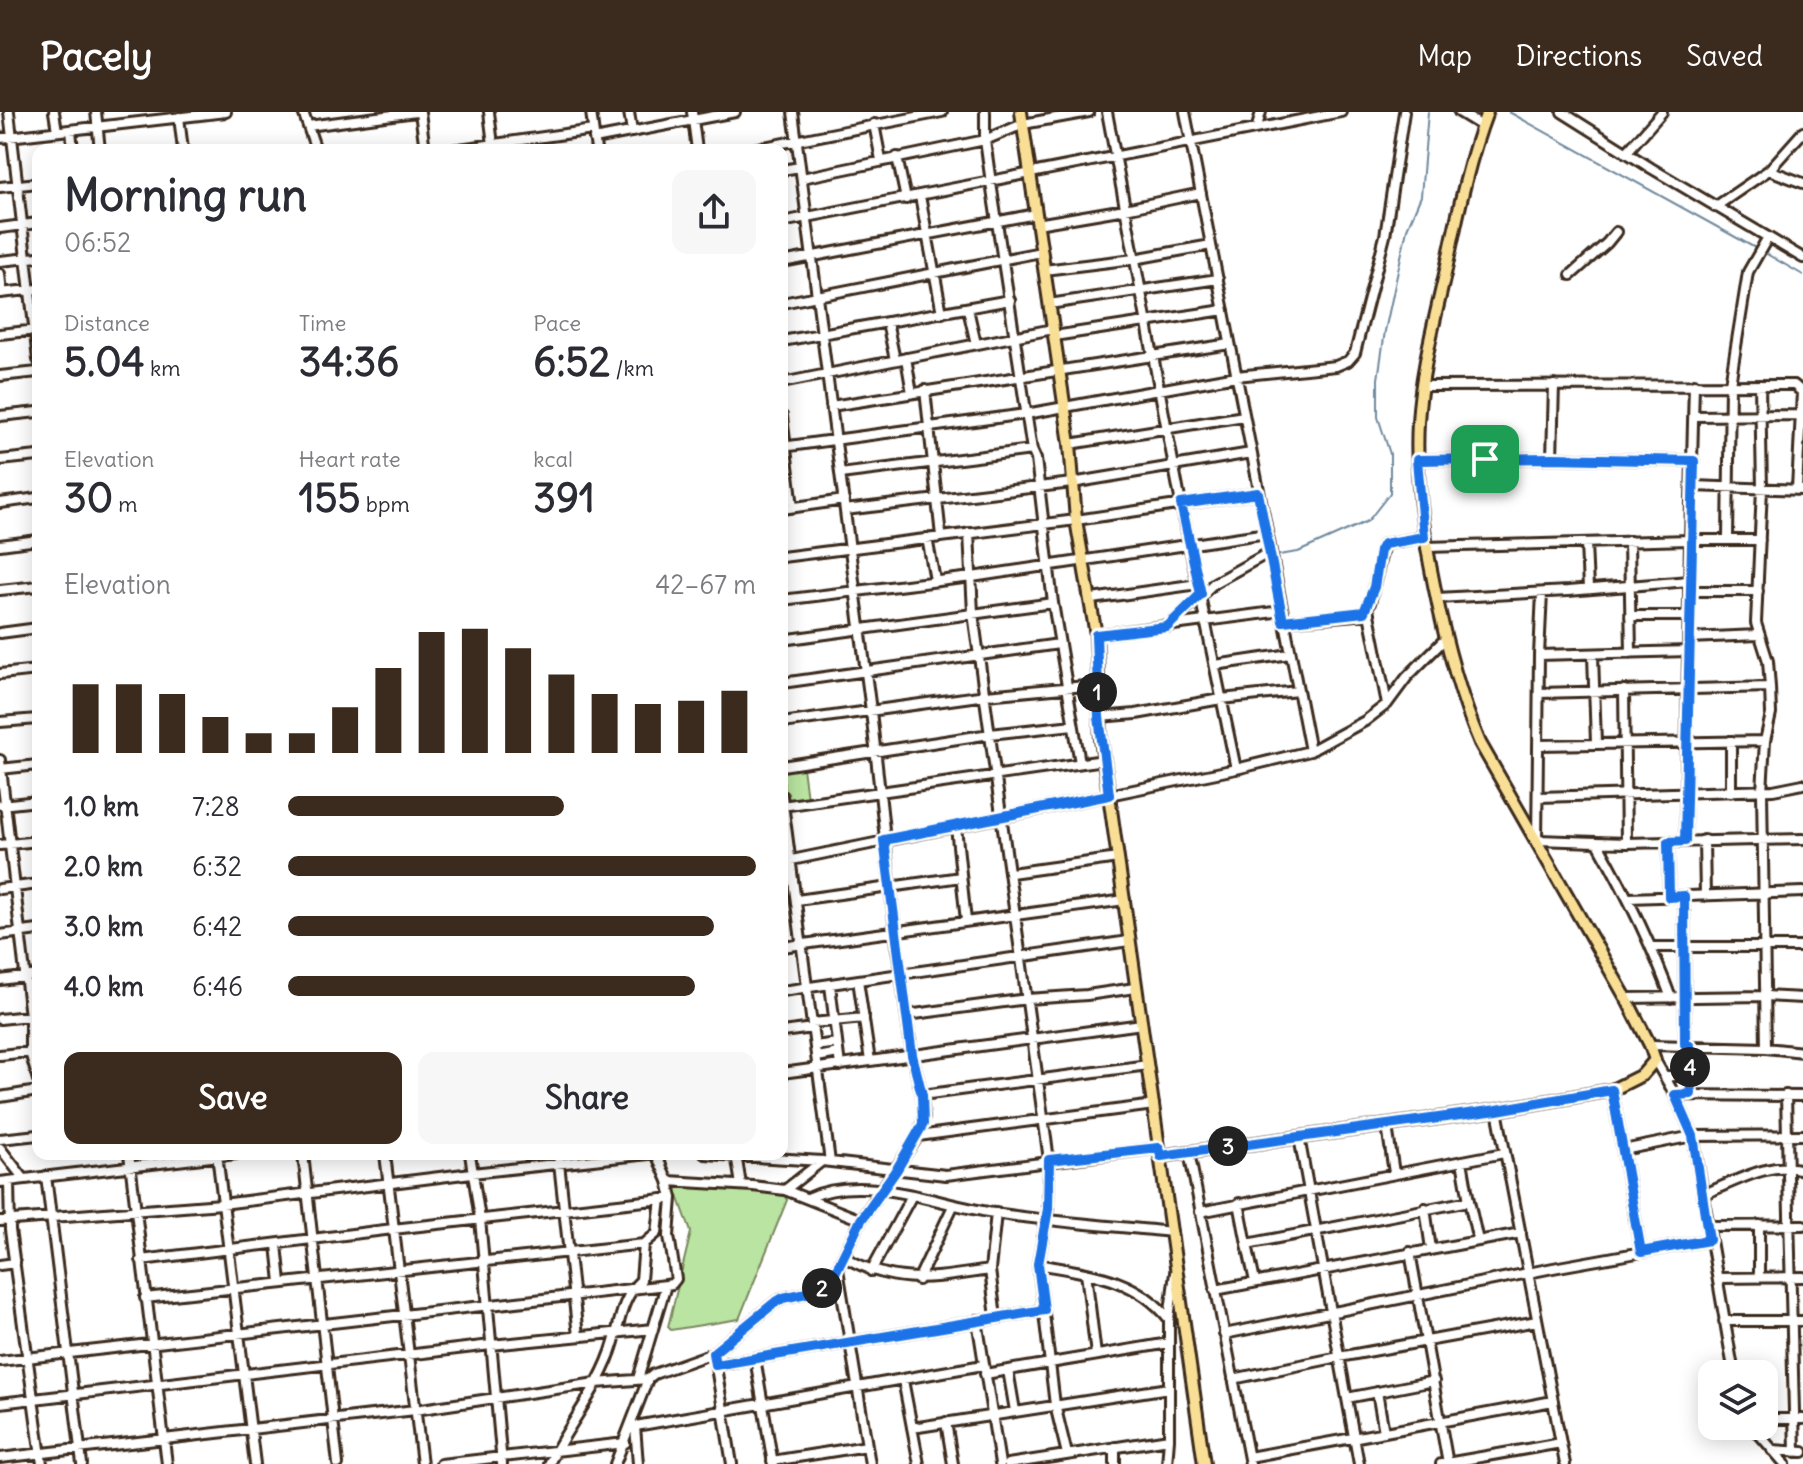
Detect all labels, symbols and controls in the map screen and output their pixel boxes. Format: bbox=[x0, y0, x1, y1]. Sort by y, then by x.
text: Pacely bbox=[40, 33, 153, 80]
text: Map bbox=[1417, 38, 1472, 74]
text: Directions bbox=[1516, 38, 1642, 74]
text: Saved bbox=[1686, 38, 1763, 74]
text: Morning run bbox=[64, 168, 307, 223]
button: share bbox=[672, 170, 756, 254]
text: 06:52 bbox=[64, 226, 131, 259]
text: Distance bbox=[64, 309, 150, 337]
text: Time bbox=[299, 309, 346, 337]
text: Pace bbox=[533, 309, 581, 337]
text: 5.04 bbox=[64, 337, 145, 387]
text: 34:36 bbox=[299, 337, 399, 387]
text: 6:52 bbox=[533, 337, 610, 387]
text: km bbox=[145, 354, 181, 382]
text: /km bbox=[610, 354, 654, 382]
pin bbox=[1451, 425, 1519, 493]
icon: arrive bbox=[1463, 437, 1507, 481]
text: Elevation bbox=[64, 445, 154, 473]
text: Heart rate bbox=[299, 445, 401, 473]
text: kcal bbox=[533, 445, 573, 473]
text: 30 bbox=[64, 473, 113, 523]
text: 155 bbox=[299, 473, 361, 523]
text: 391 bbox=[533, 473, 595, 523]
text: m bbox=[113, 490, 138, 518]
text: bpm bbox=[361, 490, 410, 518]
text: Elevation bbox=[64, 568, 171, 601]
text: 42–67 m bbox=[655, 568, 756, 601]
pin: 1 bbox=[1077, 672, 1117, 712]
text: 1 bbox=[1093, 678, 1101, 706]
text: 1.0 km bbox=[64, 790, 139, 823]
text: 7:28 bbox=[192, 790, 240, 823]
text: 2.0 km bbox=[64, 850, 143, 883]
text: 6:32 bbox=[192, 850, 242, 883]
text: 3.0 km bbox=[64, 910, 144, 943]
text: 6:42 bbox=[192, 910, 242, 943]
text: 4.0 km bbox=[64, 970, 144, 1003]
text: 6:46 bbox=[192, 970, 243, 1003]
pin: 4 bbox=[1670, 1047, 1710, 1087]
button: Save bbox=[64, 1052, 402, 1144]
button: Share bbox=[418, 1052, 756, 1144]
text: 4 bbox=[1684, 1053, 1696, 1081]
pin: 3 bbox=[1208, 1126, 1248, 1166]
text: 3 bbox=[1222, 1132, 1234, 1160]
pin: 2 bbox=[802, 1268, 842, 1308]
text: 2 bbox=[816, 1274, 828, 1302]
map controls bbox=[1698, 1360, 1778, 1440]
button: layers bbox=[1698, 1360, 1778, 1440]

